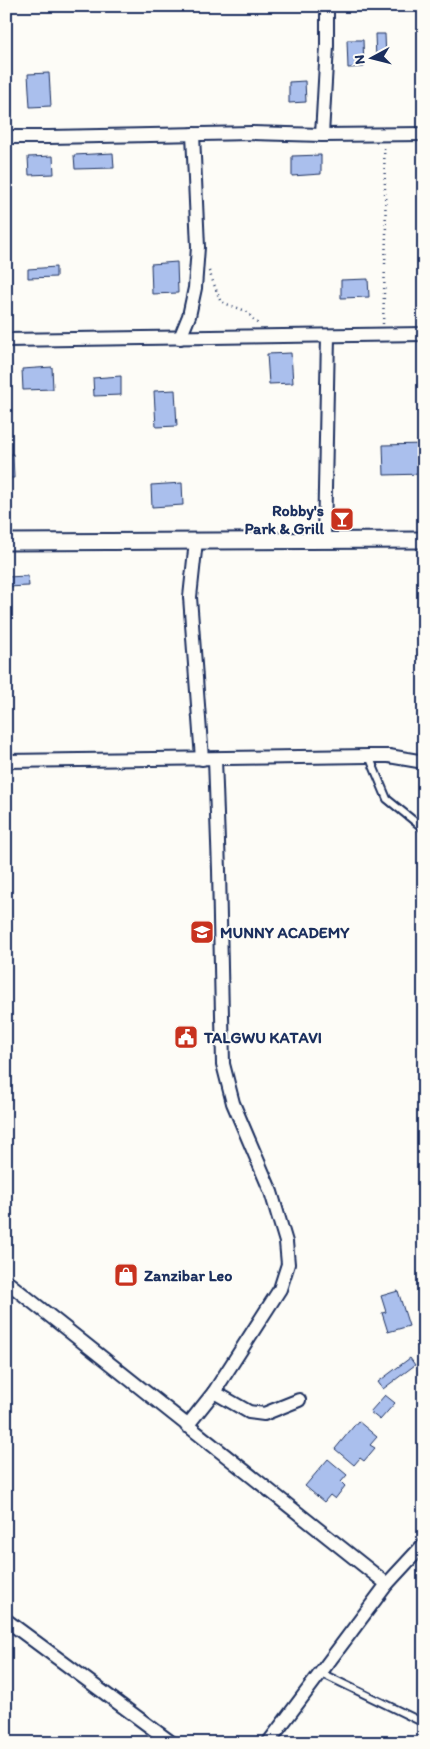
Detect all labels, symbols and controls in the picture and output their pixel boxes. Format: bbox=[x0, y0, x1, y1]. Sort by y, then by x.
north arrow bbox=[348, 32, 398, 82]
text: N bbox=[351, 54, 369, 65]
place label: Robby's Park & Grill bbox=[244, 501, 324, 538]
bar icon: Robby's Park & Grill bbox=[329, 506, 355, 532]
school or university icon: MUNNY ACADEMY bbox=[189, 919, 215, 945]
place label: MUNNY ACADEMY bbox=[220, 923, 350, 942]
public building icon: TALGWU KATAVI bbox=[173, 1024, 199, 1050]
place label: TALGWU KATAVI bbox=[203, 1028, 322, 1047]
shop icon: Zanzibar Leo bbox=[113, 1262, 139, 1288]
place label: Zanzibar Leo bbox=[144, 1266, 232, 1285]

